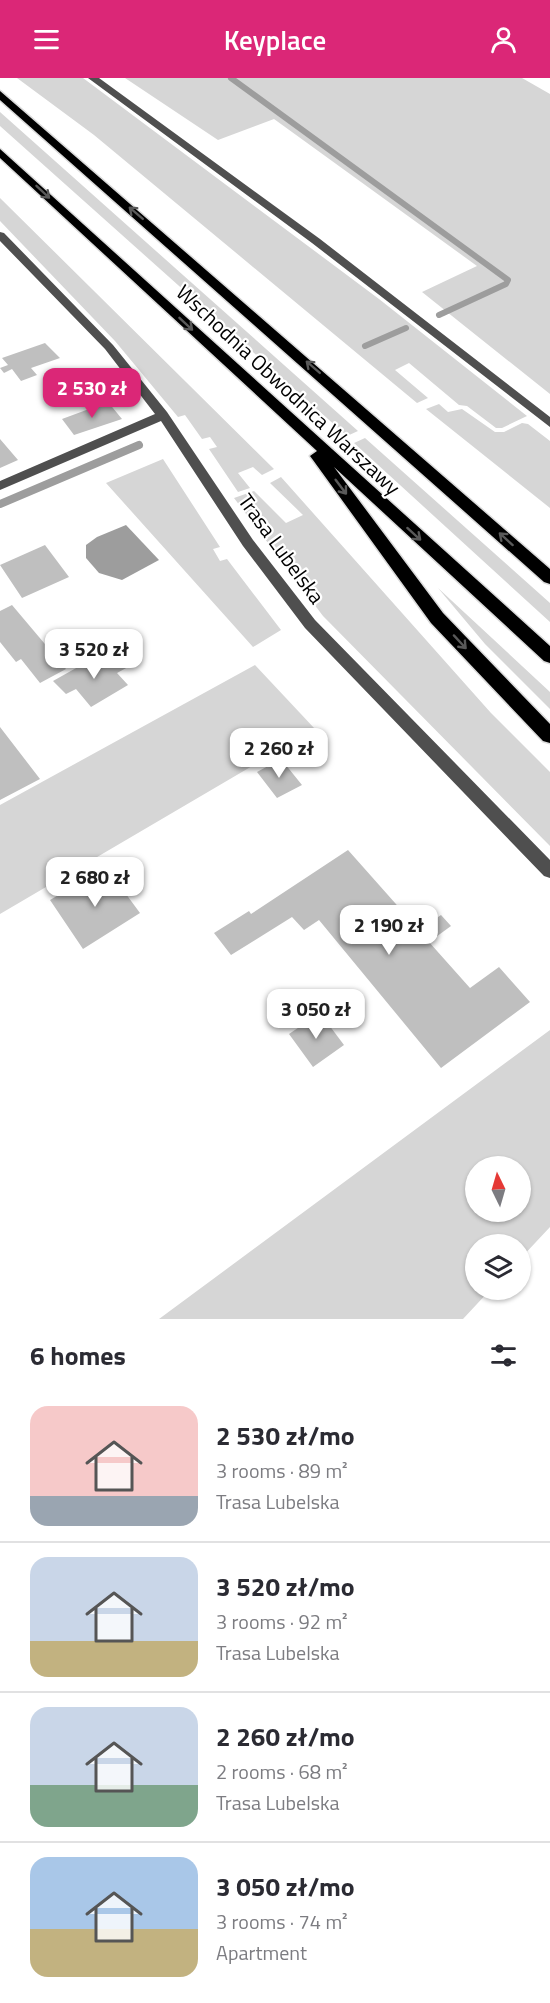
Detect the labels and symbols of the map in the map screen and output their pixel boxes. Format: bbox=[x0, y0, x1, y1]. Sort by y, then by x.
one-way arrow bbox=[35, 185, 50, 199]
one-way arrow bbox=[129, 206, 144, 220]
street label: Wschodnia Obwodnica Warszawy bbox=[169, 276, 408, 502]
one-way arrow bbox=[178, 317, 193, 331]
one-way arrow bbox=[306, 360, 321, 374]
pin: 2 530 zł bbox=[30, 368, 154, 419]
one-way arrow bbox=[334, 479, 347, 495]
street label: Trasa Lubelska bbox=[231, 486, 333, 611]
one-way arrow bbox=[406, 527, 421, 541]
one-way arrow bbox=[499, 532, 514, 546]
pin: 3 520 zł bbox=[32, 629, 156, 680]
one-way arrow bbox=[453, 634, 467, 649]
pin: 2 260 zł bbox=[217, 728, 341, 779]
pin: 2 680 zł bbox=[33, 857, 157, 908]
pin: 2 190 zł bbox=[327, 905, 451, 956]
pin: 3 050 zł bbox=[254, 989, 378, 1040]
north arrow bbox=[465, 1156, 531, 1222]

